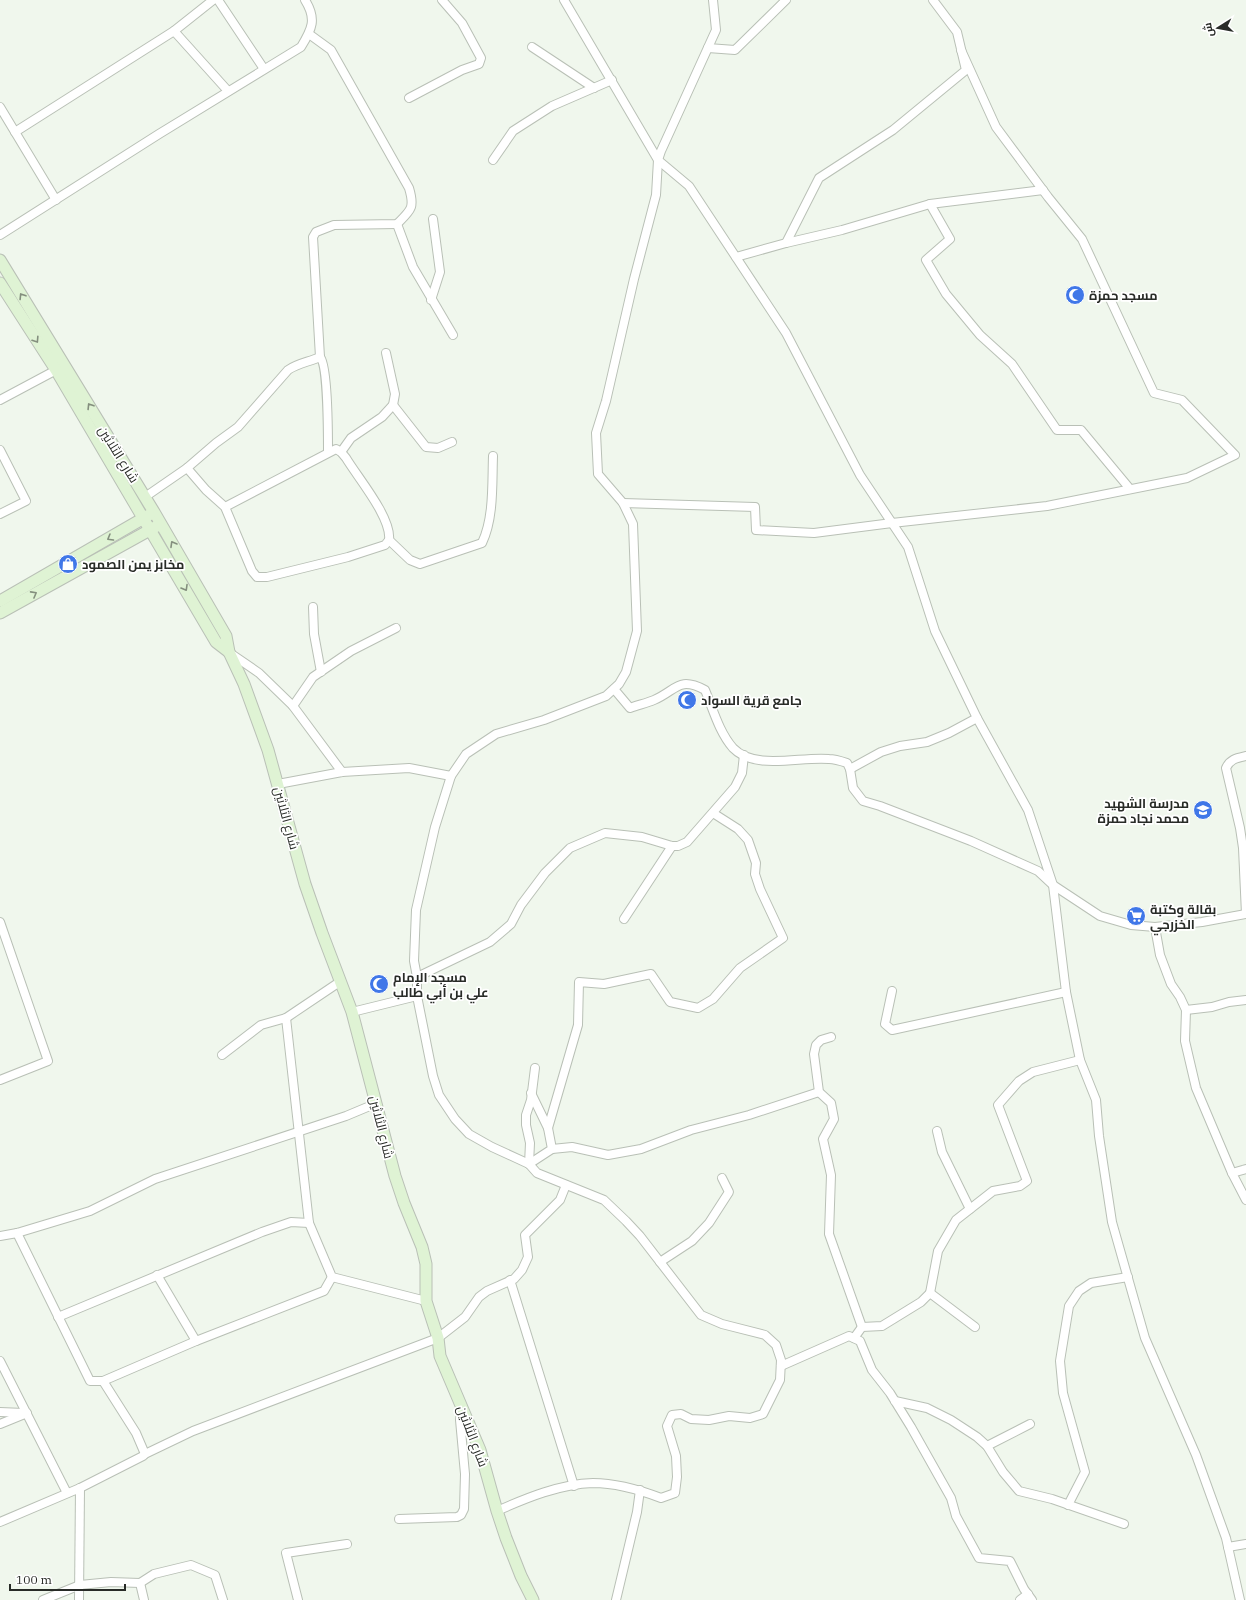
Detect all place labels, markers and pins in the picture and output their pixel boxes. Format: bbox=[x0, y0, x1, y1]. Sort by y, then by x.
mosque icon: مسجد حمزة bbox=[1064, 284, 1086, 306]
place label: مسجد حمزة bbox=[1089, 287, 1158, 304]
shop icon: مخابز يمن الصمود bbox=[57, 553, 79, 575]
place label: مخابز يمن الصمود bbox=[82, 556, 184, 573]
mosque icon: جامع قرية السواد bbox=[676, 689, 698, 711]
place label: جامع قرية السواد bbox=[701, 692, 802, 709]
place label: مدرسة الشهيد محمد نجاد حمزة bbox=[1098, 795, 1189, 827]
school or university icon: مدرسة الشهيد محمد نجاد حمزة bbox=[1192, 799, 1214, 821]
place label: بقالة وكتبة الخزرجي bbox=[1150, 901, 1216, 936]
supermarket icon: بقالة وكتبة الخزرجي bbox=[1125, 905, 1147, 927]
place label: مسجد الإمام علي بن أبي طالب bbox=[393, 969, 489, 1004]
mosque icon: مسجد الإمام علي بن أبي طالب bbox=[368, 973, 390, 995]

